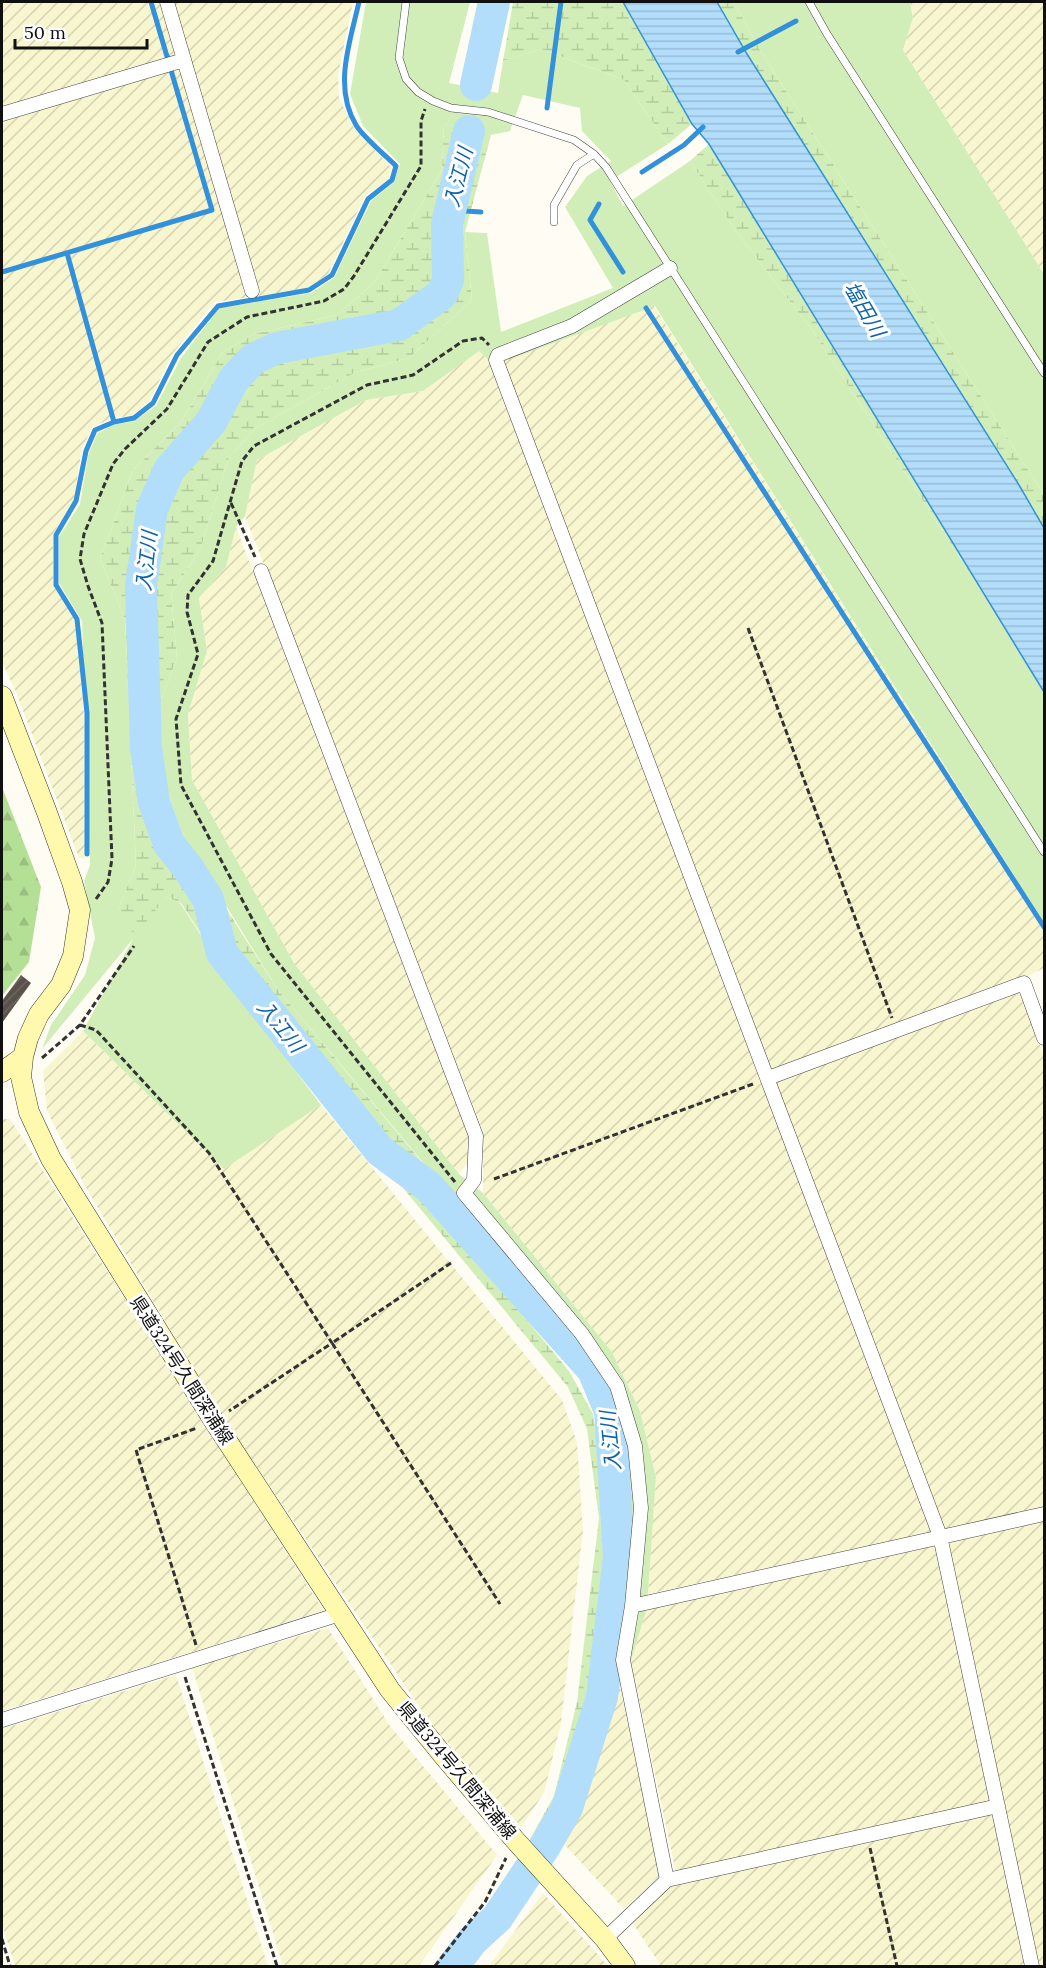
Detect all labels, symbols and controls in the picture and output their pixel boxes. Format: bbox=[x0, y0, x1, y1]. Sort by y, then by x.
scale bar bbox=[15, 12, 147, 50]
text: 50 m bbox=[24, 21, 66, 44]
water label: 入江川 bbox=[439, 143, 478, 209]
water label: 塩田川 bbox=[839, 277, 892, 343]
water label: 入江川 bbox=[130, 528, 162, 592]
water label: 入江川 bbox=[252, 995, 311, 1059]
street label: 県道324号久間深浦線 bbox=[125, 1291, 239, 1449]
water label: 入江川 bbox=[594, 1408, 626, 1472]
street label: 県道324号久間深浦線 bbox=[393, 1696, 521, 1844]

